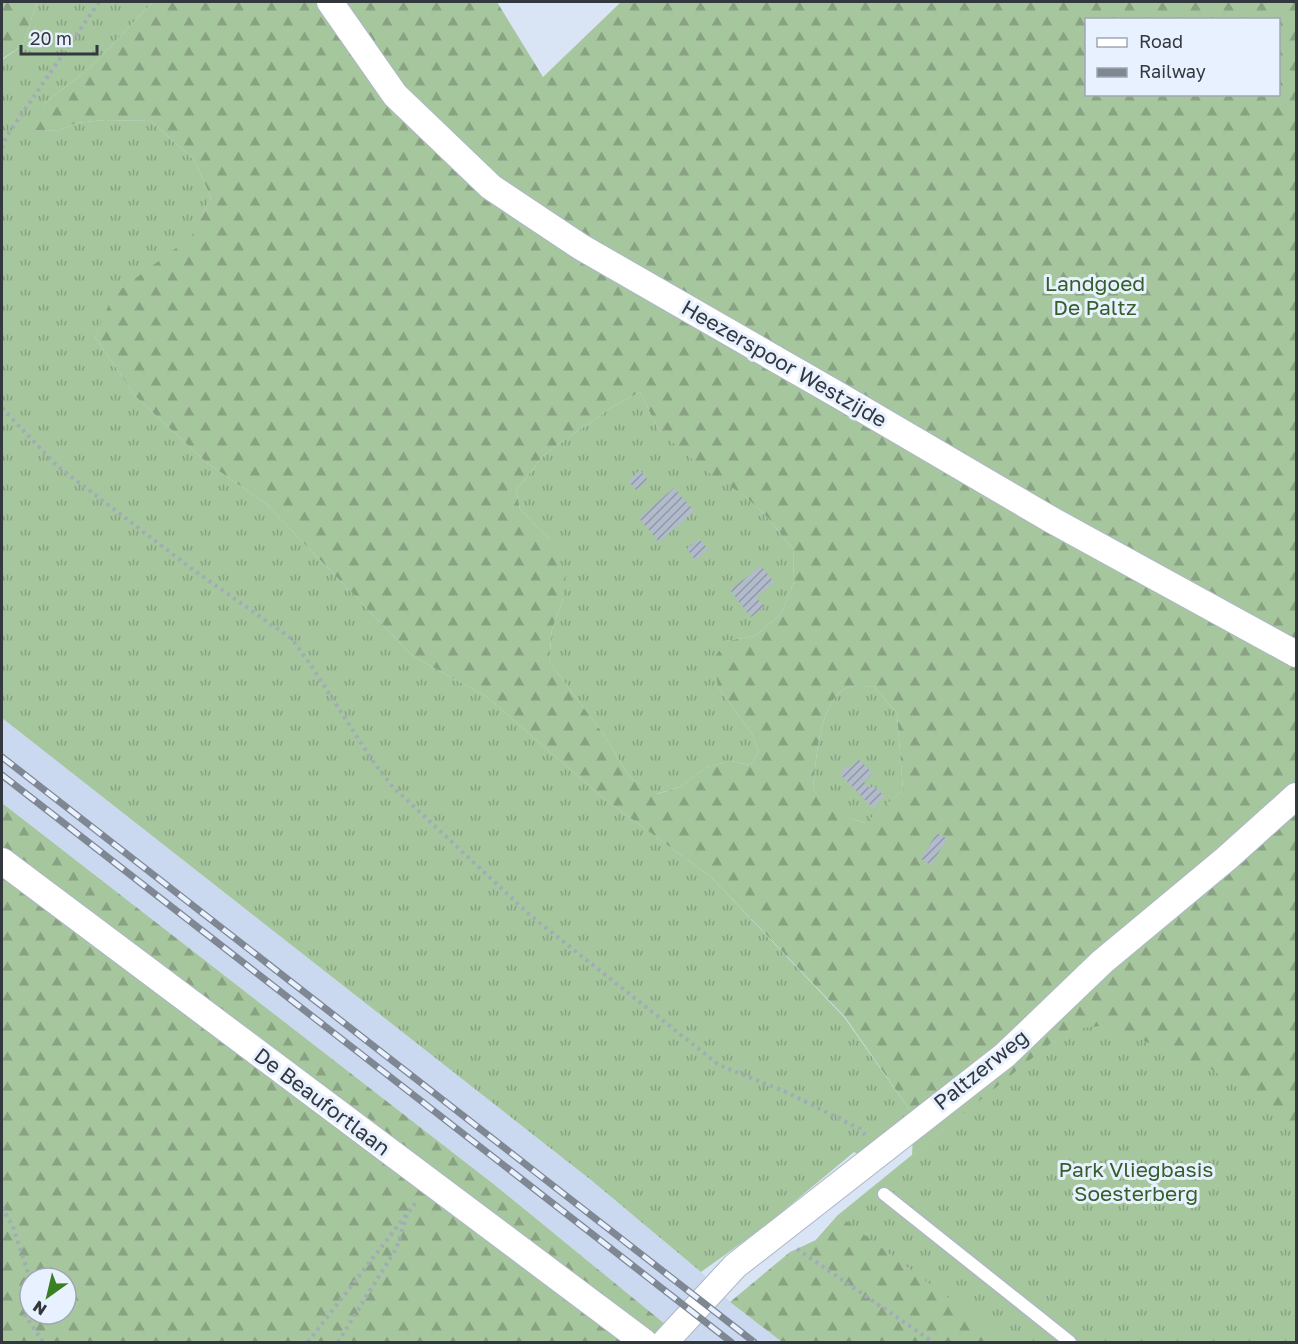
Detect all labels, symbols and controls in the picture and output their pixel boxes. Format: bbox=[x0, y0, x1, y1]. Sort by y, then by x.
scale bar bbox=[21, 18, 98, 56]
legend bbox=[1085, 18, 1280, 96]
text: 20 m bbox=[30, 27, 72, 49]
text: Road bbox=[1139, 30, 1183, 52]
text: Railway bbox=[1139, 60, 1206, 82]
park label: Landgoed De Paltz bbox=[1045, 270, 1145, 320]
street label: Heezerspoor Westzijde bbox=[677, 294, 892, 433]
street label: Paltzerweg bbox=[928, 1023, 1033, 1115]
street label: De Beaufortlaan bbox=[250, 1042, 396, 1161]
park label: Park Vliegbasis Soesterberg bbox=[1059, 1156, 1213, 1206]
north arrow bbox=[18, 1266, 78, 1326]
text: N bbox=[29, 1297, 50, 1320]

